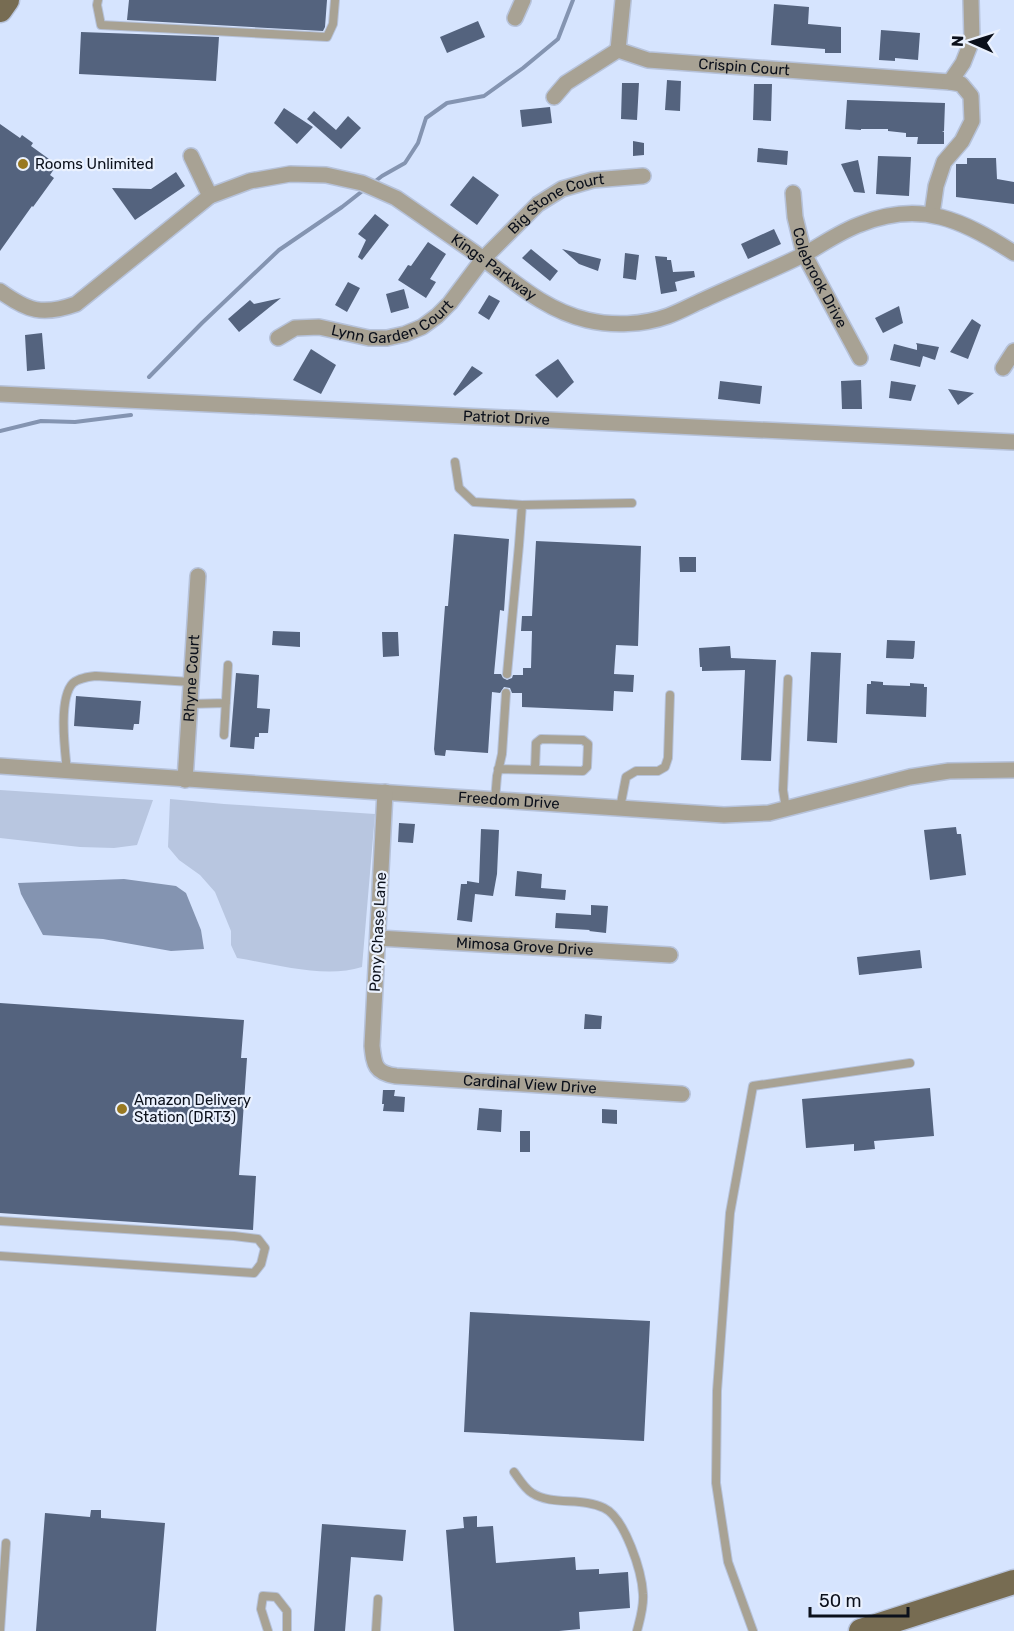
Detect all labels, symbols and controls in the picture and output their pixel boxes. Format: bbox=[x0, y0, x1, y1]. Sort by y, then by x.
north arrow bbox=[942, 12, 1002, 72]
text: N bbox=[948, 35, 967, 47]
street label: Crispin Court bbox=[698, 55, 791, 79]
place label: Rooms Unlimited bbox=[35, 155, 154, 173]
marker: Rooms Unlimited bbox=[16, 157, 30, 171]
street label: Big Stone Court bbox=[504, 170, 605, 238]
street label: Colebrook Drive bbox=[789, 226, 851, 331]
street label: Kings Parkway bbox=[448, 230, 540, 304]
street label: Lynn Garden Court bbox=[330, 296, 457, 347]
street label: Patriot Drive bbox=[462, 407, 550, 429]
street label: Rhyne Court bbox=[180, 634, 203, 722]
street label: Freedom Drive bbox=[458, 788, 560, 813]
street label: Pony Chase Lane bbox=[366, 872, 390, 992]
street label: Mimosa Grove Drive bbox=[456, 934, 594, 960]
street label: Cardinal View Drive bbox=[463, 1071, 597, 1098]
place label: Amazon Delivery Station (DRT3) bbox=[134, 1091, 251, 1126]
marker: Amazon Delivery Station (DRT3) bbox=[115, 1102, 129, 1116]
scale bar bbox=[810, 1580, 908, 1618]
text: 50 m bbox=[819, 1590, 862, 1612]

